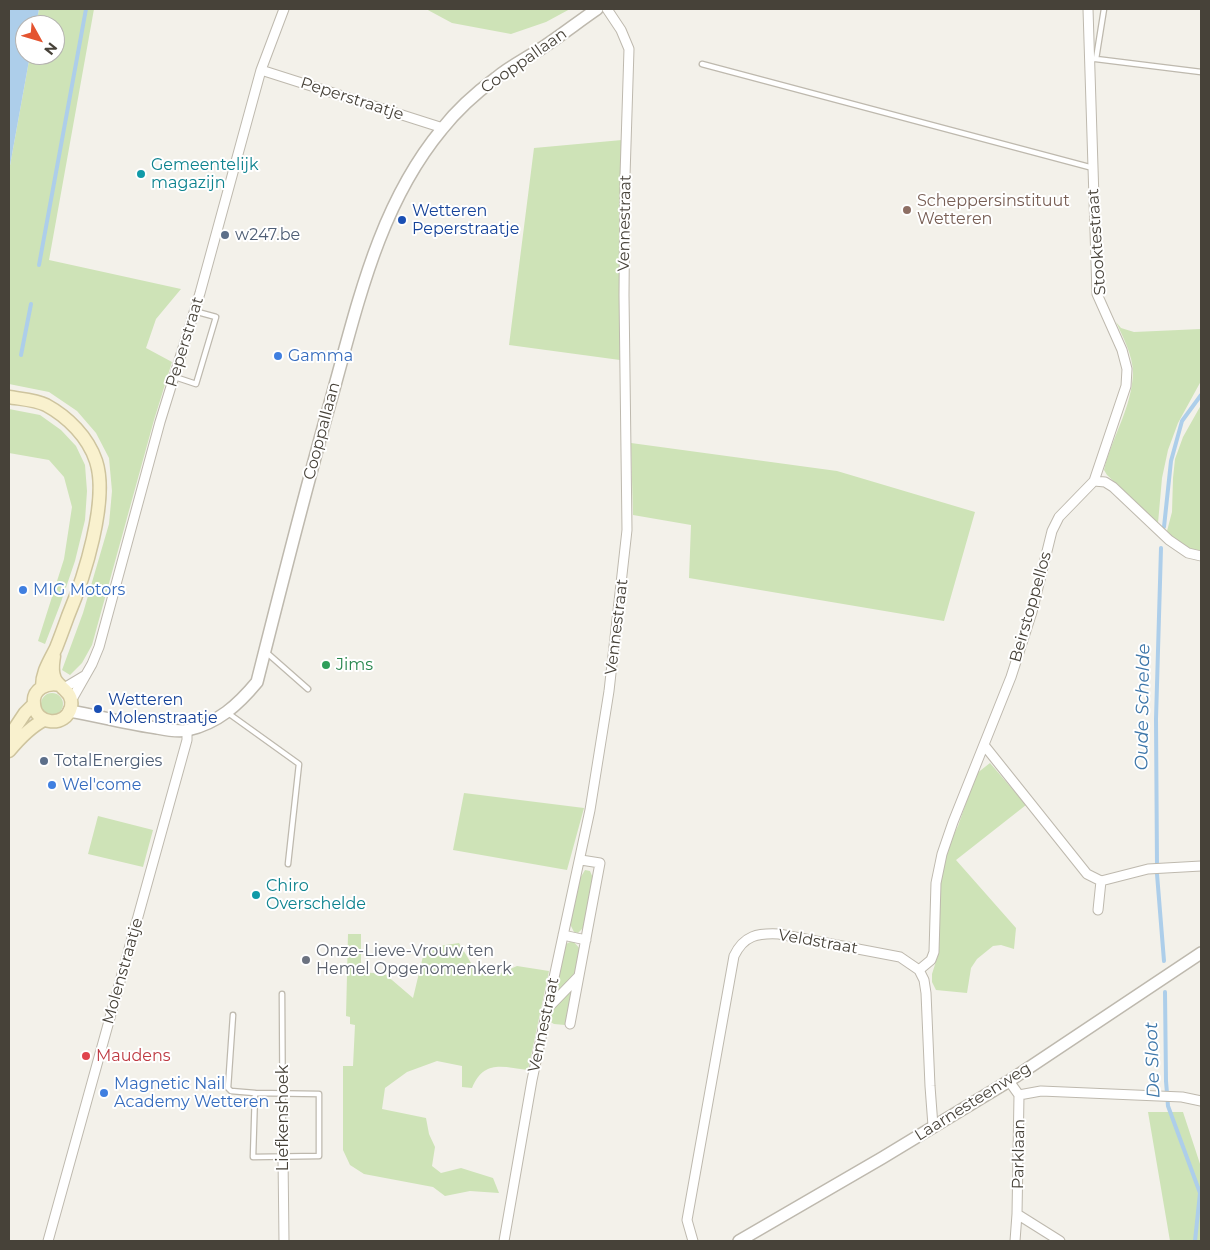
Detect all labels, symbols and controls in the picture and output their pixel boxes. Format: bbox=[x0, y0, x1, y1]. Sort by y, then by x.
north arrow bbox=[15, 15, 65, 65]
street label: Cooppallaan bbox=[477, 24, 571, 98]
text: N bbox=[40, 39, 61, 59]
street label: Peperstraatje bbox=[298, 73, 406, 125]
place label: Gemeentelijk magazijn bbox=[151, 155, 259, 193]
marker: Gemeentelijk magazijn bbox=[135, 168, 147, 180]
street label: Vennestraat bbox=[615, 174, 635, 272]
street label: Stooktestraat bbox=[1084, 188, 1110, 296]
place label: Scheppersinstituut Wetteren bbox=[917, 191, 1070, 229]
place label: Wetteren Peperstraatje bbox=[412, 201, 519, 239]
marker: Scheppersinstituut Wetteren bbox=[901, 204, 913, 216]
marker: Wetteren Peperstraatje bbox=[396, 214, 408, 226]
place label: w247.be bbox=[235, 225, 300, 245]
marker: w247.be bbox=[219, 229, 231, 241]
street label: Peperstraat bbox=[162, 295, 208, 389]
place label: Gamma bbox=[288, 346, 353, 366]
marker: Gamma bbox=[272, 350, 284, 362]
street label: Cooppallaan bbox=[300, 380, 344, 482]
street label: Beirstoppellos bbox=[1006, 549, 1056, 665]
street label: Vennestraat bbox=[602, 578, 632, 676]
place label: MIG Motors bbox=[33, 580, 125, 600]
marker: MIG Motors bbox=[17, 584, 29, 596]
water label: Oude Schelde bbox=[1131, 643, 1155, 771]
place label: Jims bbox=[336, 655, 373, 675]
marker: Jims bbox=[320, 659, 332, 671]
place label: Wetteren Molenstraatje bbox=[108, 690, 218, 728]
marker: Wetteren Molenstraatje bbox=[92, 703, 104, 715]
place label: TotalEnergies bbox=[54, 751, 162, 771]
marker: TotalEnergies bbox=[38, 755, 50, 767]
place label: Wel'come bbox=[62, 775, 141, 795]
marker: Wel'come bbox=[46, 779, 58, 791]
place label: Chiro Overschelde bbox=[266, 876, 366, 914]
marker: Chiro Overschelde bbox=[250, 889, 262, 901]
street label: Molenstraatje bbox=[99, 916, 147, 1026]
street label: Veldstraat bbox=[777, 926, 859, 958]
place label: Onze-Lieve-Vrouw ten Hemel Opgenomenkerk bbox=[316, 941, 512, 979]
marker: Onze-Lieve-Vrouw ten Hemel Opgenomenkerk bbox=[300, 954, 312, 966]
street label: Vennestraat bbox=[525, 976, 563, 1074]
water label: De Sloot bbox=[1141, 1022, 1165, 1098]
place label: Maudens bbox=[96, 1046, 171, 1066]
marker: Maudens bbox=[80, 1050, 92, 1062]
street label: Laarnesteenweg bbox=[911, 1058, 1035, 1146]
street label: Liefkenshoek bbox=[273, 1065, 293, 1171]
place label: Magnetic Nail Academy Wetteren bbox=[114, 1074, 269, 1112]
marker: Magnetic Nail Academy Wetteren bbox=[98, 1087, 110, 1099]
street label: Parklaan bbox=[1009, 1119, 1029, 1189]

